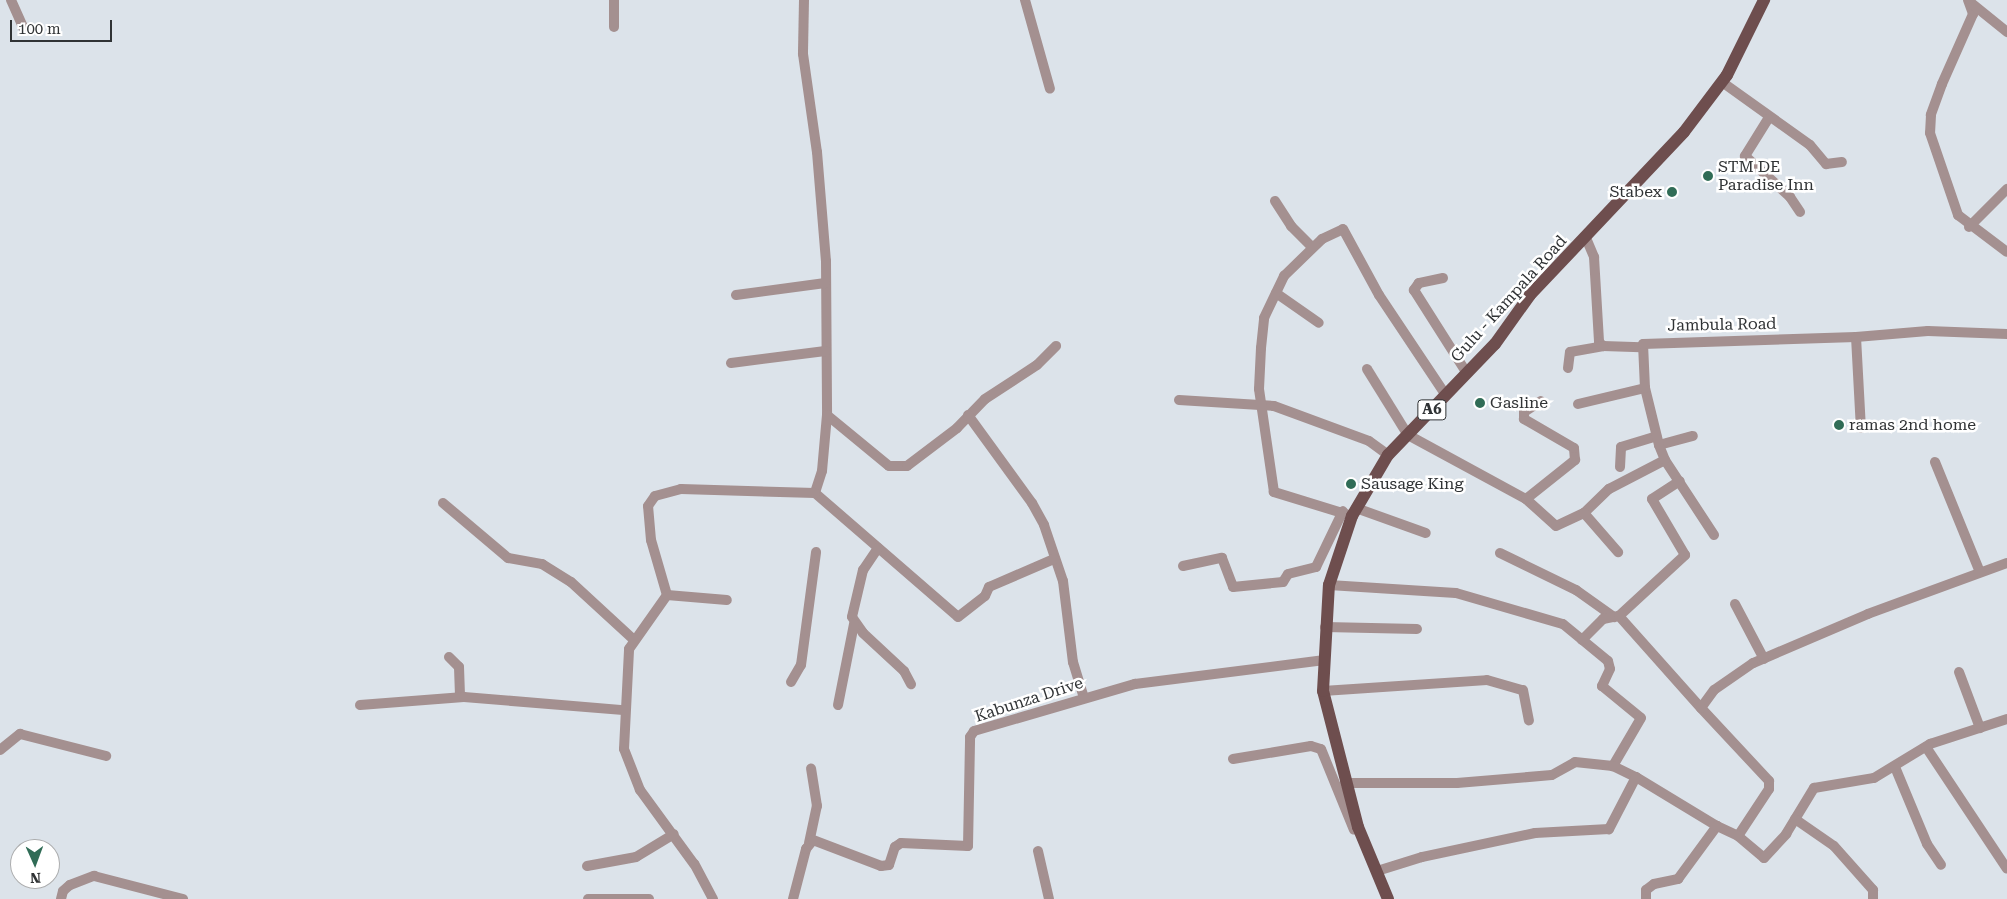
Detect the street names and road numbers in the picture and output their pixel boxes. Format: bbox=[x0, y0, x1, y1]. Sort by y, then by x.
street label: Gulu - Kampala Road bbox=[1447, 232, 1571, 366]
street label: Jambula Road bbox=[1667, 314, 1777, 336]
road number: A6 bbox=[1417, 398, 1447, 422]
street label: Kabunza Drive bbox=[972, 673, 1086, 727]

